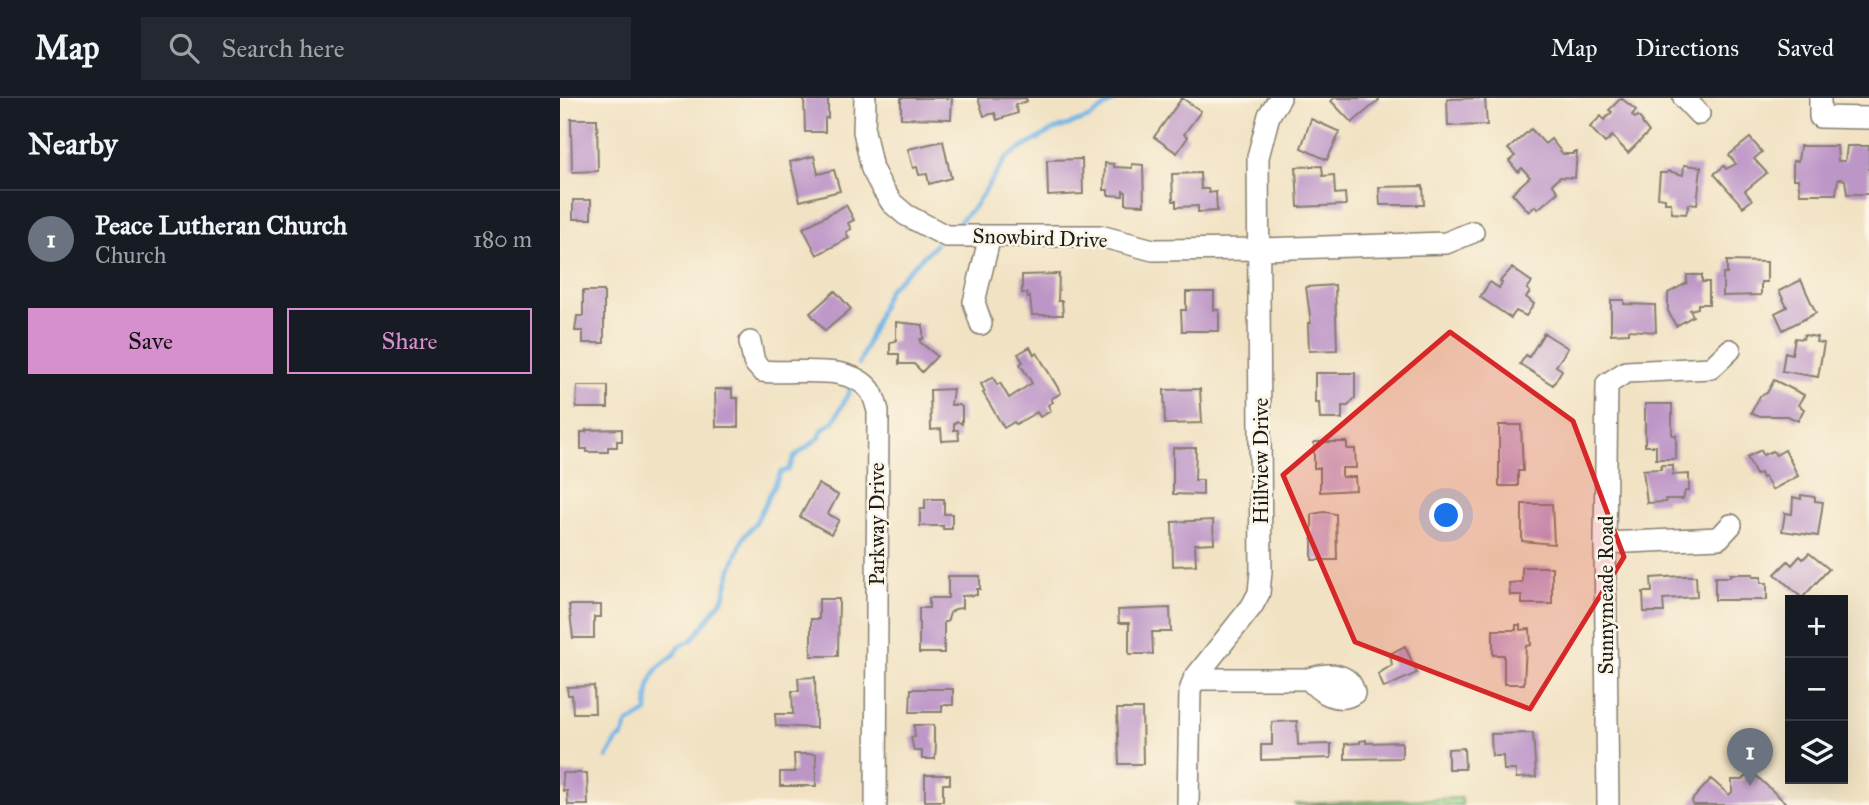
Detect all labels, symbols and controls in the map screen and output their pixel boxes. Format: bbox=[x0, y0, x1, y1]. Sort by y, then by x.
search box bbox=[141, 17, 631, 80]
text: Map bbox=[35, 28, 99, 68]
icon: search bbox=[165, 29, 203, 67]
text: Search here bbox=[221, 32, 345, 64]
text: Map bbox=[1551, 33, 1598, 63]
text: Directions bbox=[1636, 33, 1739, 63]
text: Saved bbox=[1777, 33, 1834, 63]
text: Nearby bbox=[28, 126, 118, 162]
text: Peace Lutheran Church bbox=[95, 209, 347, 241]
street label: Snowbird Drive bbox=[972, 223, 1108, 253]
text: 1 bbox=[46, 225, 56, 253]
text: 180 m bbox=[473, 225, 532, 253]
text: Church bbox=[95, 241, 167, 269]
button: Save bbox=[28, 308, 273, 374]
button: Share bbox=[287, 308, 532, 374]
street label: Hillview Drive bbox=[1248, 398, 1274, 524]
street label: Parkway Drive bbox=[864, 462, 890, 586]
your location bbox=[1429, 498, 1463, 532]
street label: Sunnymeade Road bbox=[1593, 515, 1619, 675]
map controls bbox=[1785, 595, 1848, 784]
button: + bbox=[1785, 595, 1848, 658]
button: − bbox=[1785, 658, 1848, 721]
button: layers bbox=[1785, 721, 1848, 784]
pin: 1 bbox=[1727, 728, 1773, 786]

